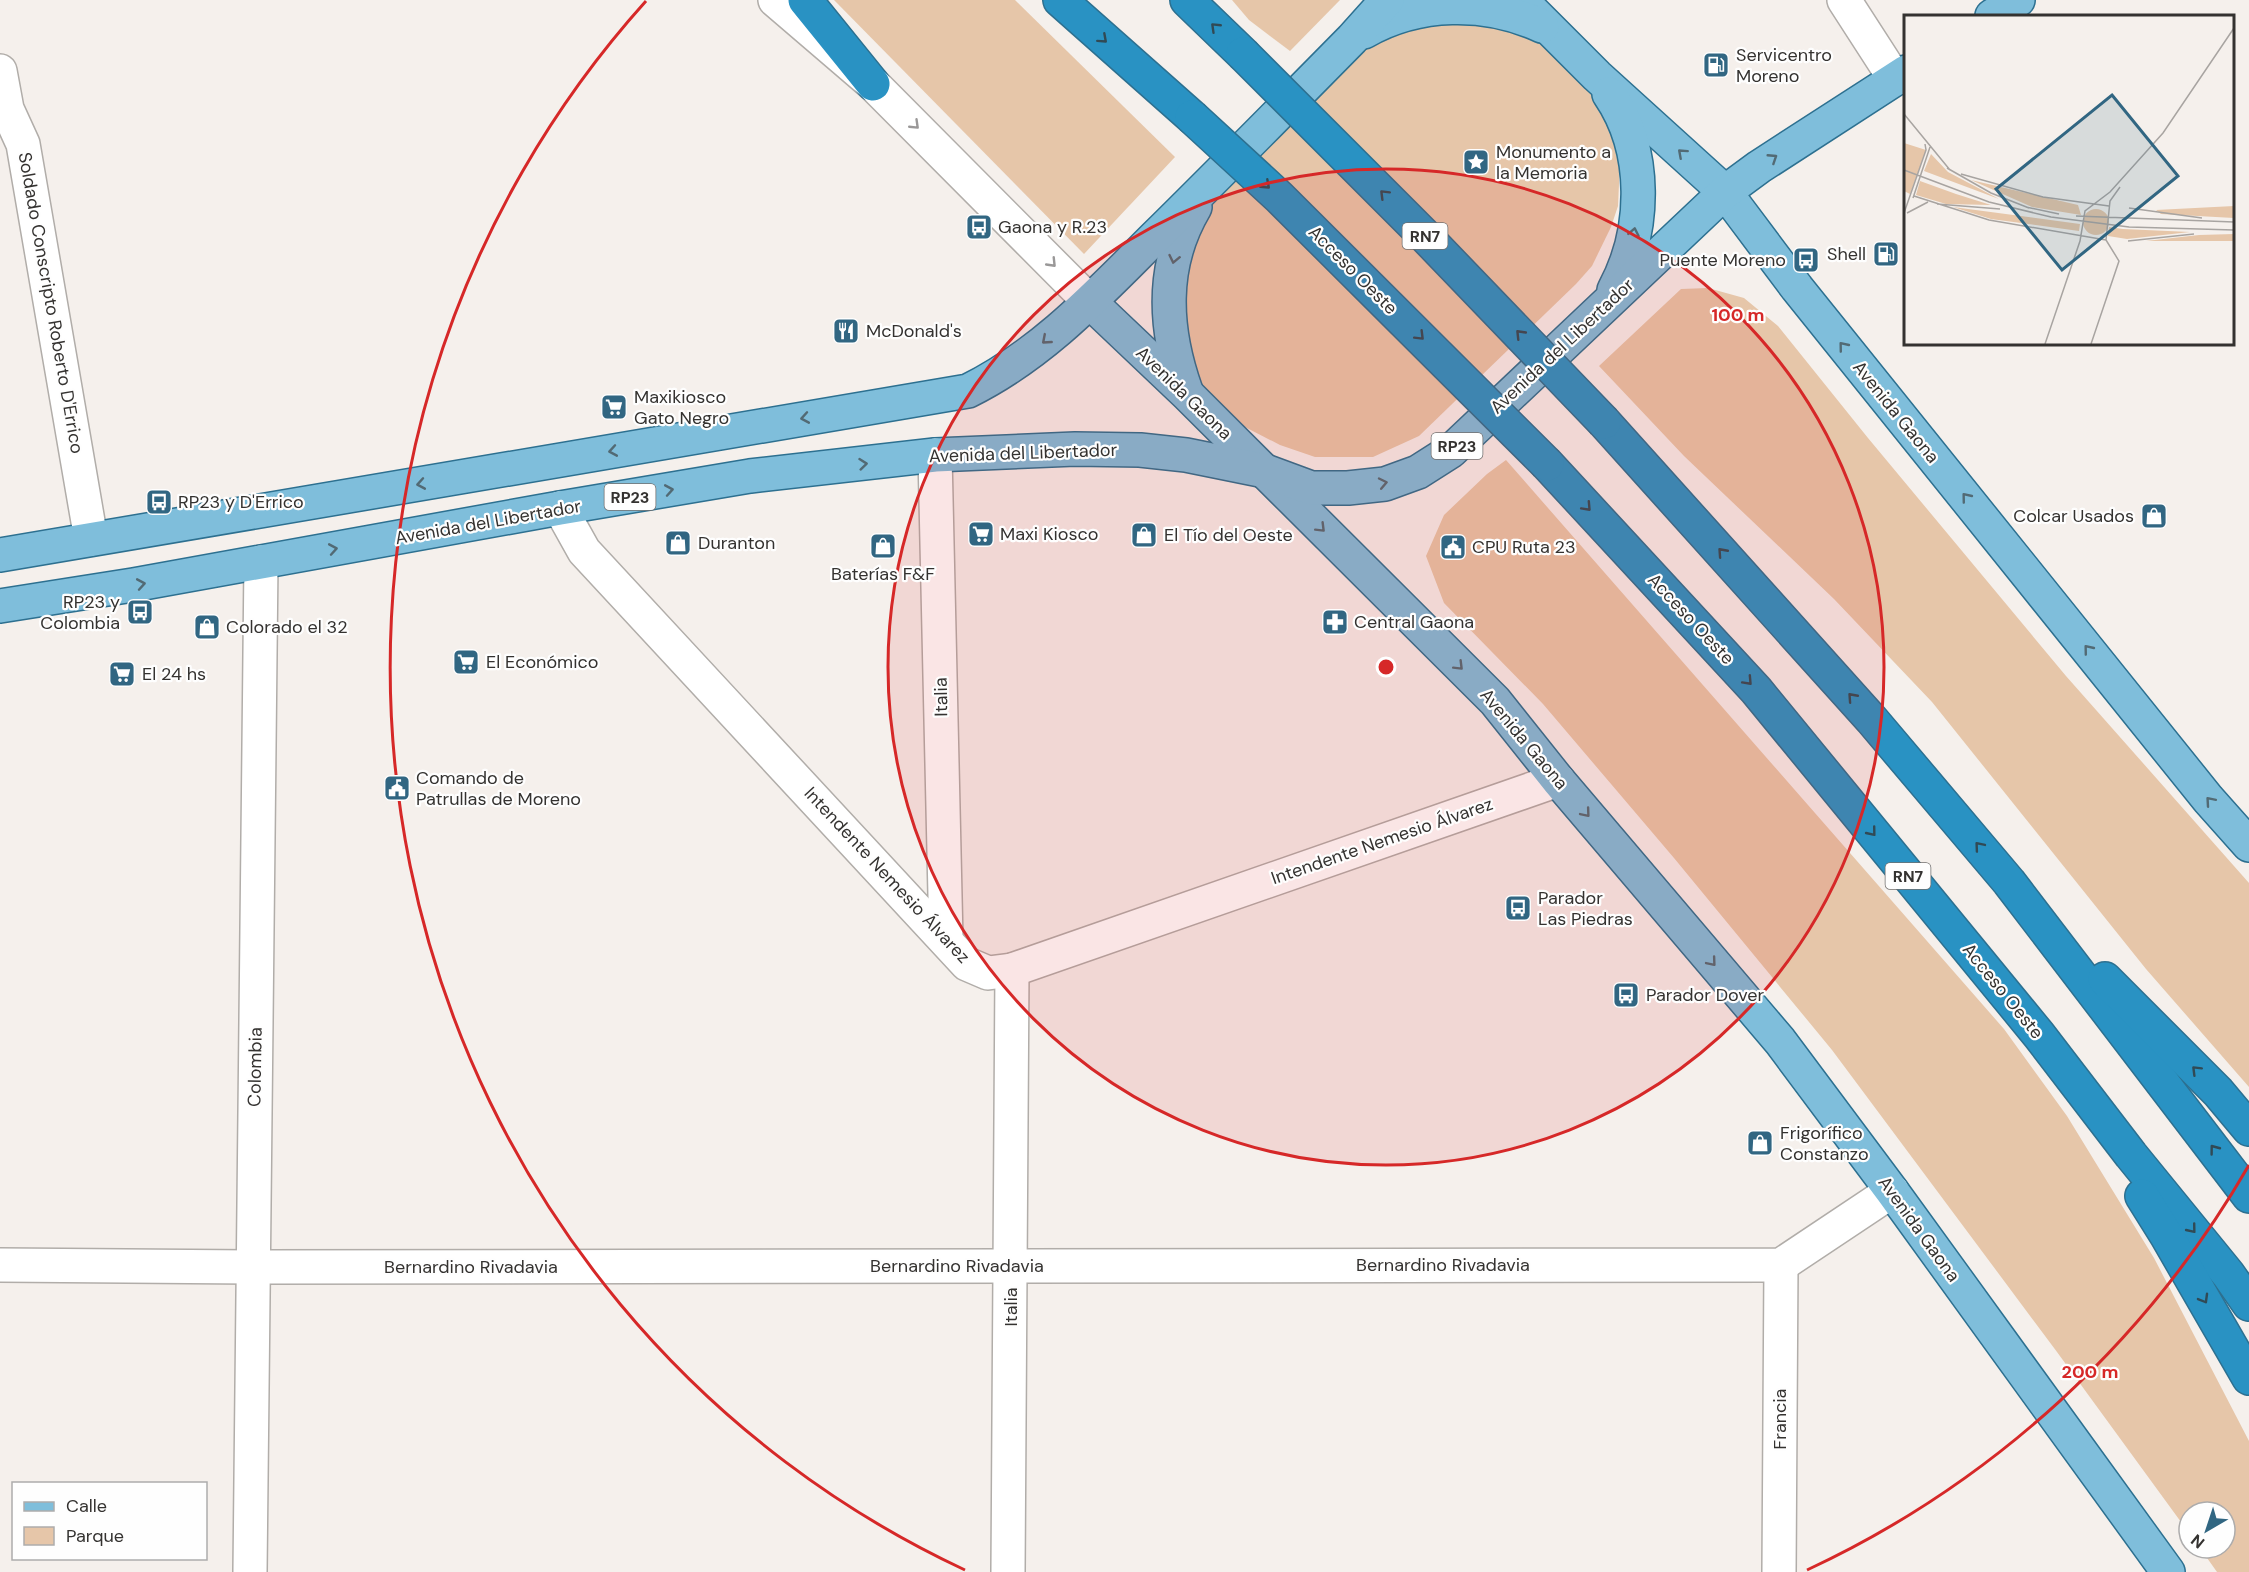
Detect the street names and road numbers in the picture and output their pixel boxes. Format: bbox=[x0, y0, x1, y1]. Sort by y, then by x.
street label: Soldado Conscripto Roberto D'Errico bbox=[13, 150, 89, 456]
street label: Acceso Oeste bbox=[1303, 220, 1403, 320]
road number: RN7 bbox=[1402, 223, 1448, 249]
street label: Avenida del Libertador bbox=[1485, 273, 1639, 419]
street label: Avenida Gaona bbox=[1131, 341, 1237, 445]
street label: Avenida Gaona bbox=[1847, 356, 1945, 468]
road number: RP23 bbox=[1432, 433, 1482, 459]
street label: Avenida del Libertador bbox=[928, 438, 1118, 468]
road number: RP23 bbox=[604, 484, 656, 510]
street label: Avenida del Libertador bbox=[393, 494, 583, 550]
street label: Acceso Oeste bbox=[1642, 568, 1740, 670]
street label: Italia bbox=[929, 677, 953, 717]
street label: Avenida Gaona bbox=[1475, 683, 1573, 795]
street label: Intendente Nemesio Álvarez bbox=[799, 782, 975, 968]
street label: Intendente Nemesio Álvarez bbox=[1268, 792, 1496, 890]
road number: RN7 bbox=[1886, 863, 1930, 889]
street label: Acceso Oeste bbox=[1957, 938, 2049, 1044]
street label: Colombia bbox=[242, 1027, 268, 1107]
street label: Avenida Gaona bbox=[1873, 1171, 1965, 1287]
street label: Bernardino Rivadavia bbox=[1356, 1253, 1530, 1277]
street label: Bernardino Rivadavia bbox=[870, 1254, 1044, 1278]
street label: Bernardino Rivadavia bbox=[384, 1255, 558, 1279]
street label: Italia bbox=[999, 1287, 1023, 1327]
street label: Francia bbox=[1768, 1389, 1792, 1449]

